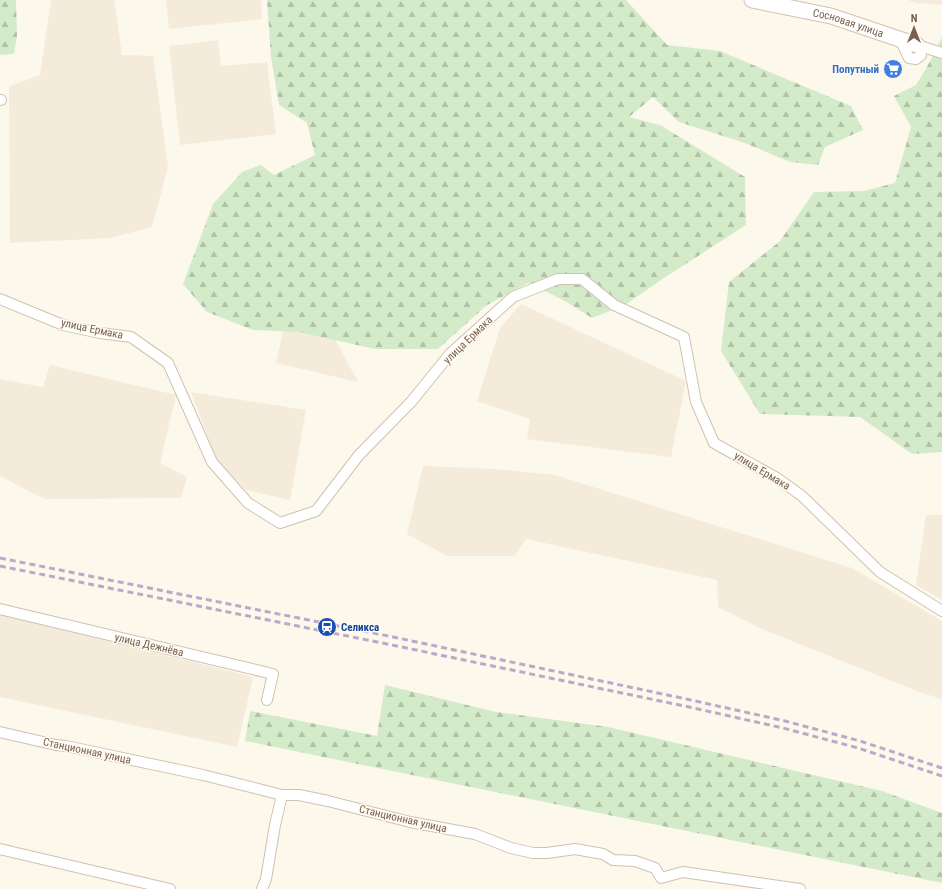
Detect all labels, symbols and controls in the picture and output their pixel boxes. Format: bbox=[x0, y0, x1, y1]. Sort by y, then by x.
street label: Сосновая улица bbox=[812, 6, 885, 40]
north arrow bbox=[894, 8, 934, 48]
text: N bbox=[911, 12, 918, 25]
supermarket icon: Попутный bbox=[882, 58, 904, 80]
place label: Попутный bbox=[832, 63, 879, 76]
street label: улица Ермака bbox=[441, 313, 495, 367]
street label: улица Ермака bbox=[60, 316, 124, 342]
street label: улица Ермака bbox=[732, 449, 792, 493]
station icon: Селикса bbox=[316, 616, 338, 638]
place label: Селикса bbox=[341, 621, 379, 634]
street label: улица Дежнёва bbox=[113, 631, 185, 659]
street label: Станционная улица bbox=[42, 735, 132, 767]
street label: Станционная улица bbox=[358, 803, 448, 835]

